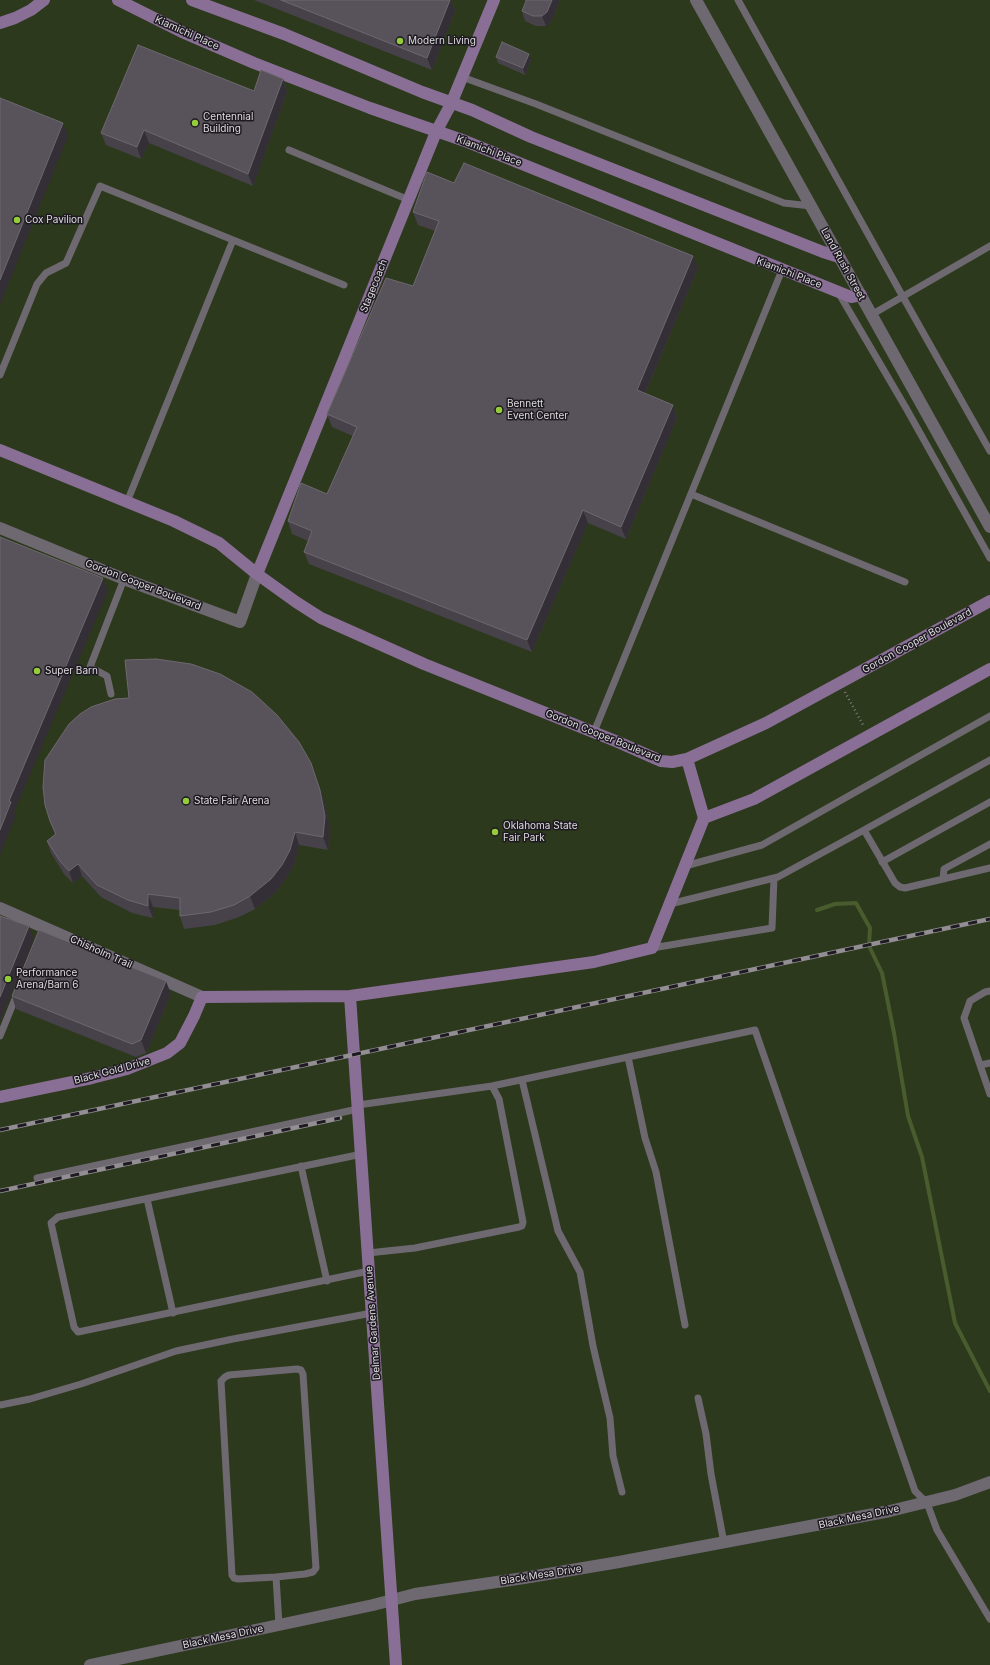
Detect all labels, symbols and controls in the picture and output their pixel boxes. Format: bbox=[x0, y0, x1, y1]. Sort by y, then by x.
street label: Kiamichi Place bbox=[153, 14, 221, 52]
place label: Modern Living bbox=[408, 35, 476, 47]
marker: Modern Living bbox=[395, 36, 405, 46]
place label: Centennial Building bbox=[203, 111, 253, 134]
marker: Centennial Building bbox=[190, 118, 200, 128]
street label: Kiamichi Place bbox=[455, 133, 523, 169]
place label: Cox Pavilion bbox=[25, 214, 83, 226]
marker: Cox Pavilion bbox=[12, 215, 22, 225]
street label: Land Rush Street bbox=[818, 226, 868, 302]
street label: Kiamichi Place bbox=[755, 255, 823, 291]
street label: Stagecoach bbox=[358, 258, 390, 314]
place label: Bennett Event Center bbox=[507, 398, 568, 422]
marker: Bennett Event Center bbox=[494, 405, 504, 415]
street label: Gordon Cooper Boulevard bbox=[83, 557, 203, 613]
street label: Gordon Cooper Boulevard bbox=[860, 606, 974, 676]
place label: Super Barn bbox=[45, 665, 98, 677]
marker: Super Barn bbox=[32, 666, 42, 676]
street label: Gordon Cooper Boulevard bbox=[544, 707, 662, 765]
place label: State Fair Arena bbox=[194, 795, 269, 807]
marker: State Fair Arena bbox=[181, 796, 191, 806]
place label: Oklahoma State Fair Park bbox=[503, 820, 578, 844]
marker: Oklahoma State Fair Park bbox=[490, 827, 500, 837]
street label: Chisholm Trail bbox=[68, 933, 134, 971]
place label: Performance Arena/Barn 6 bbox=[16, 967, 78, 990]
marker: Performance Arena/Barn 6 bbox=[3, 974, 13, 984]
street label: Black Gold Drive bbox=[73, 1055, 151, 1087]
street label: Delmar Gardens Avenue bbox=[363, 1266, 383, 1380]
street label: Black Mesa Drive bbox=[818, 1503, 900, 1531]
street label: Black Mesa Drive bbox=[500, 1563, 582, 1587]
street label: Black Mesa Drive bbox=[182, 1623, 264, 1651]

